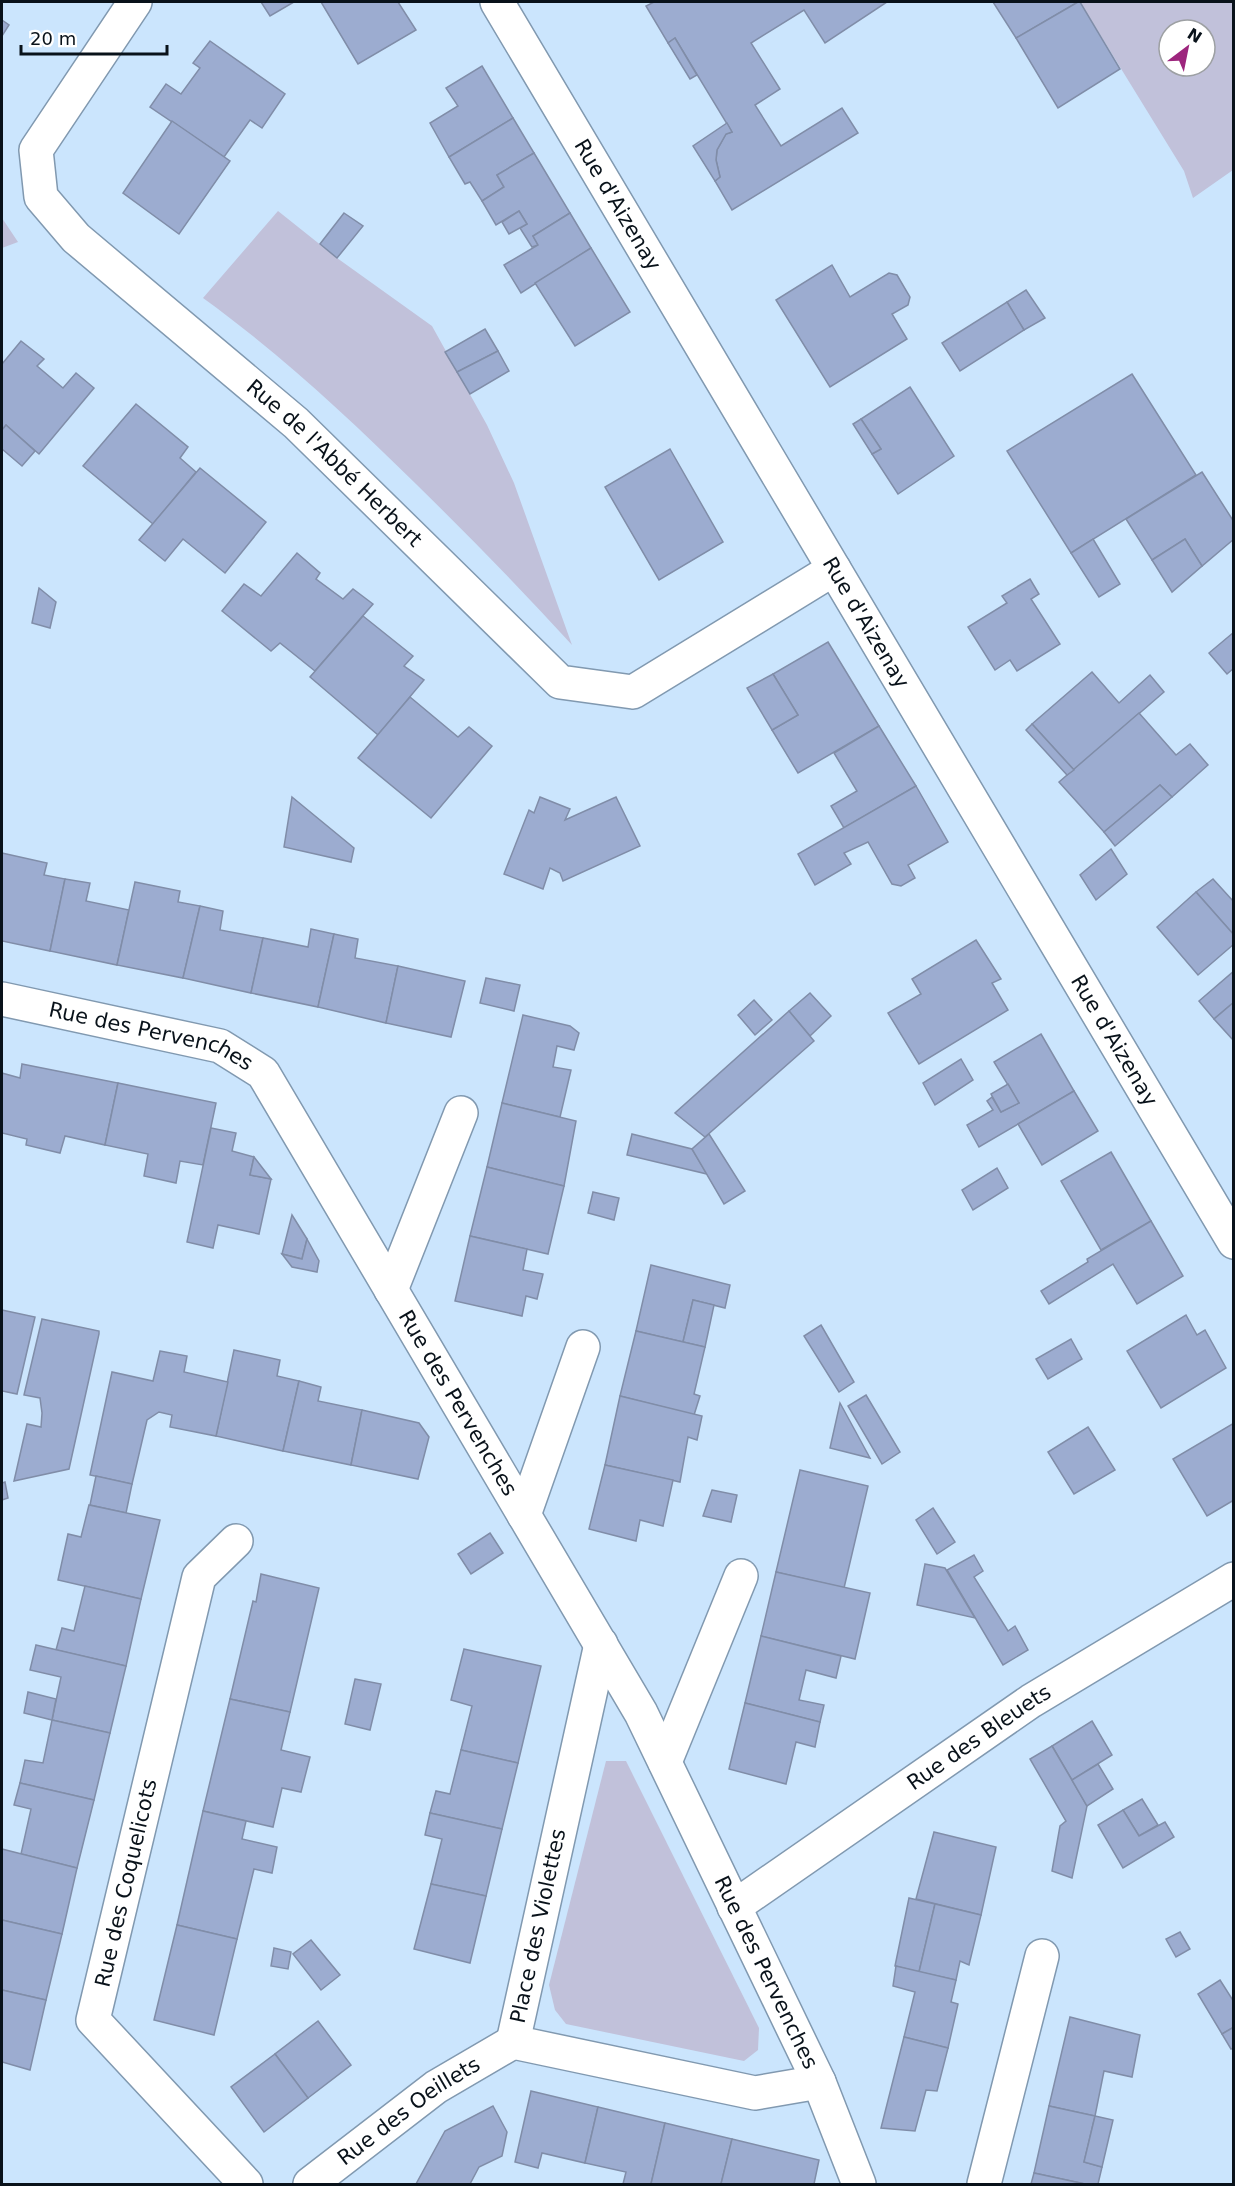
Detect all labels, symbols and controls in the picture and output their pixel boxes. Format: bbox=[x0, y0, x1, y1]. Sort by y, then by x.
scale bar bbox=[21, 18, 166, 56]
north arrow bbox=[1157, 18, 1217, 78]
text: N bbox=[1184, 24, 1205, 47]
text: 20 m bbox=[30, 28, 76, 49]
street label: Rue d'Aizenay bbox=[569, 135, 666, 275]
street label: Rue de l'Abbé Herbert bbox=[242, 375, 427, 552]
street label: Rue d'Aizenay bbox=[818, 553, 914, 693]
street label: Rue d'Aizenay bbox=[1066, 970, 1162, 1110]
street label: Rue des Pervenches bbox=[47, 997, 257, 1076]
street label: Rue des Pervenches bbox=[394, 1306, 522, 1500]
street label: Rue des Bleuets bbox=[903, 1680, 1055, 1795]
street label: Rue des Coquelicots bbox=[90, 1777, 162, 1989]
street label: Place des Violettes bbox=[506, 1827, 570, 2025]
street label: Rue des Pervenches bbox=[709, 1872, 823, 2073]
street label: Rue des Oeillets bbox=[333, 2052, 484, 2170]

